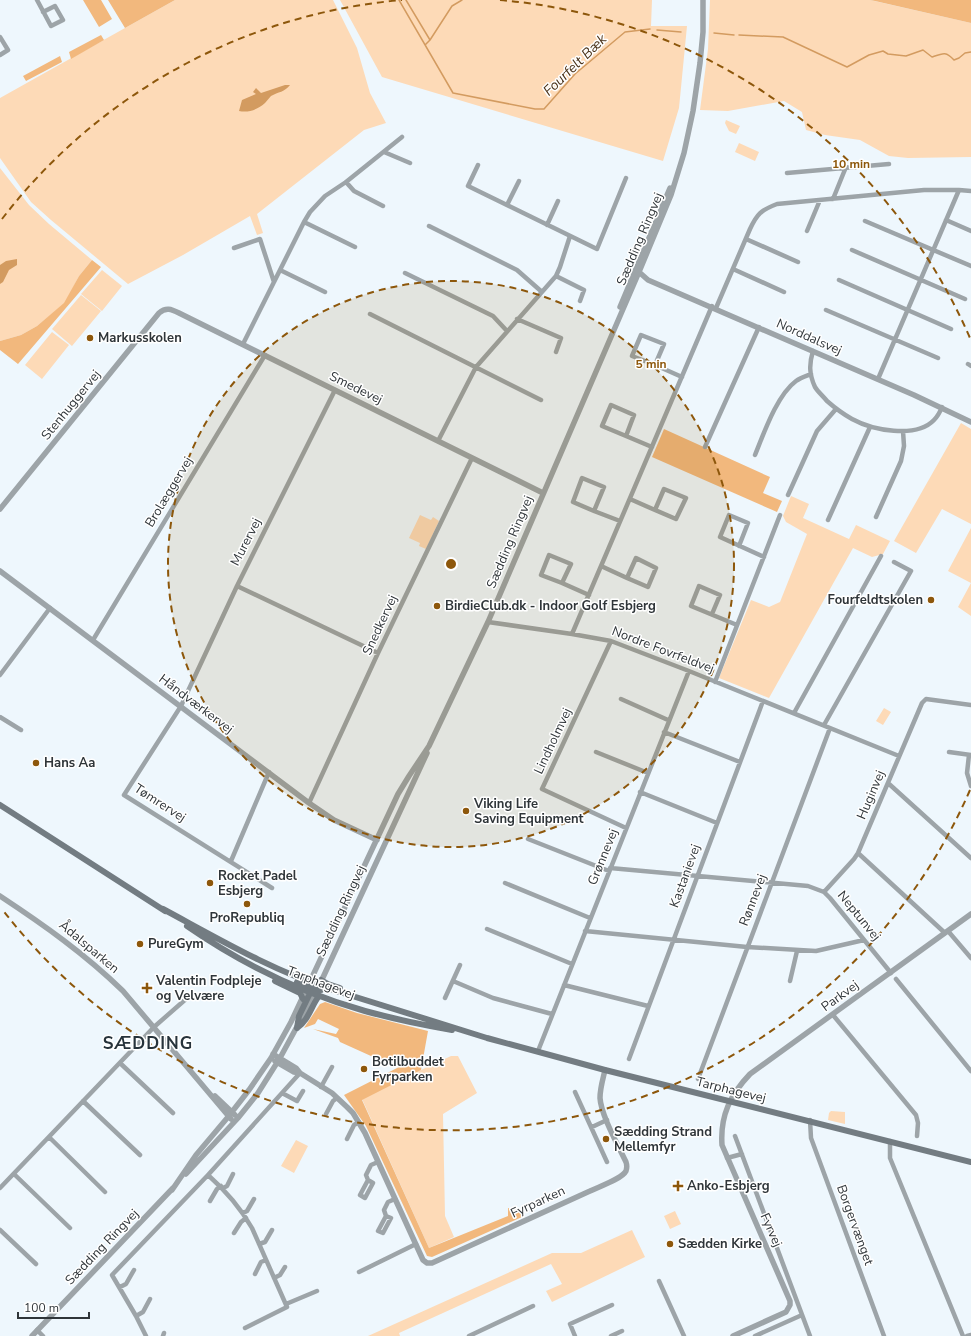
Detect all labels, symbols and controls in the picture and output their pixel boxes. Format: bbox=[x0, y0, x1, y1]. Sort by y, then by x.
water label: Fourfelt Bæk bbox=[539, 29, 612, 100]
text: 10 min bbox=[832, 156, 870, 172]
street label: Sædding Ringvej bbox=[612, 190, 668, 288]
street label: Norddalsvej bbox=[773, 315, 845, 359]
place label: Markusskolen bbox=[98, 329, 182, 347]
marker: Markusskolen bbox=[85, 333, 95, 343]
text: 5 min bbox=[635, 356, 667, 372]
street label: Stenhuggervej bbox=[37, 366, 105, 444]
street label: Smedevej bbox=[326, 367, 386, 409]
street label: Brolæggervej bbox=[141, 453, 197, 531]
street label: Sædding Ringvej bbox=[482, 493, 538, 591]
street label: Murervej bbox=[226, 515, 266, 569]
centre of rings bbox=[444, 557, 458, 571]
place label: Fourfeldtskolen bbox=[828, 591, 923, 609]
street label: Snedkervej bbox=[358, 592, 402, 658]
marker: Fourfeldtskolen bbox=[926, 595, 936, 605]
place label: BirdieClub.dk - Indoor Golf Esbjerg bbox=[445, 597, 656, 615]
marker: BirdieClub.dk - Indoor Golf Esbjerg bbox=[432, 601, 442, 611]
street label: Nordre Fovrfeldvej bbox=[609, 622, 717, 678]
street label: Håndværkervej bbox=[155, 670, 237, 738]
street label: Lindholmvej bbox=[530, 705, 576, 777]
place label: Hans Aa bbox=[44, 754, 95, 772]
marker: Hans Aa bbox=[31, 758, 41, 768]
street label: Huginvej bbox=[853, 768, 889, 822]
street label: Tømrervej bbox=[131, 780, 189, 826]
place label: Viking Life Saving Equipment bbox=[473, 795, 585, 828]
marker: Viking Life Saving Equipment bbox=[461, 806, 471, 816]
street label: Grønnevej bbox=[584, 826, 622, 888]
street label: Kastanievej bbox=[665, 842, 705, 910]
street label: Sædding Ringvej bbox=[312, 862, 370, 960]
place label: Rocket Padel Esbjerg bbox=[218, 867, 298, 900]
street label: Rønnevej bbox=[735, 872, 771, 928]
marker: Rocket Padel Esbjerg bbox=[205, 878, 215, 888]
street label: Neptunvej bbox=[833, 887, 885, 945]
marker: ProRepubliq bbox=[242, 899, 252, 909]
place label: ProRepubliq bbox=[209, 909, 285, 927]
street label: Ådalsparken bbox=[55, 916, 124, 978]
place label: PureGym bbox=[148, 935, 204, 953]
marker: PureGym bbox=[135, 939, 145, 949]
street label: Tarphagevej bbox=[285, 962, 357, 1004]
place label: Valentin Fodpleje og Velvære bbox=[155, 972, 261, 1005]
street label: Parkvej bbox=[818, 976, 862, 1016]
marker: Valentin Fodpleje og Velvære bbox=[141, 982, 153, 994]
district label: SÆDDING bbox=[103, 1032, 193, 1055]
place label: Botilbuddet Fyrparken bbox=[372, 1053, 445, 1086]
marker: Botilbuddet Fyrparken bbox=[359, 1064, 369, 1074]
street label: Tarphagevej bbox=[694, 1073, 768, 1107]
place label: Sædding Strand Mellemfyr bbox=[614, 1123, 712, 1156]
marker: Sædding Strand Mellemfyr bbox=[601, 1134, 611, 1144]
place label: Anko-Esbjerg bbox=[687, 1177, 770, 1195]
marker: Anko-Esbjerg bbox=[672, 1180, 684, 1192]
street label: Fyrparken bbox=[508, 1182, 568, 1222]
street label: Borgervænget bbox=[832, 1182, 878, 1268]
street label: Sædding Ringvej bbox=[61, 1205, 143, 1289]
street label: Fyrvej bbox=[756, 1210, 786, 1250]
place label: Sædden Kirke bbox=[678, 1235, 762, 1253]
marker: Sædden Kirke bbox=[665, 1239, 675, 1249]
scale bar bbox=[18, 1294, 89, 1320]
text: 100 m bbox=[24, 1300, 59, 1316]

